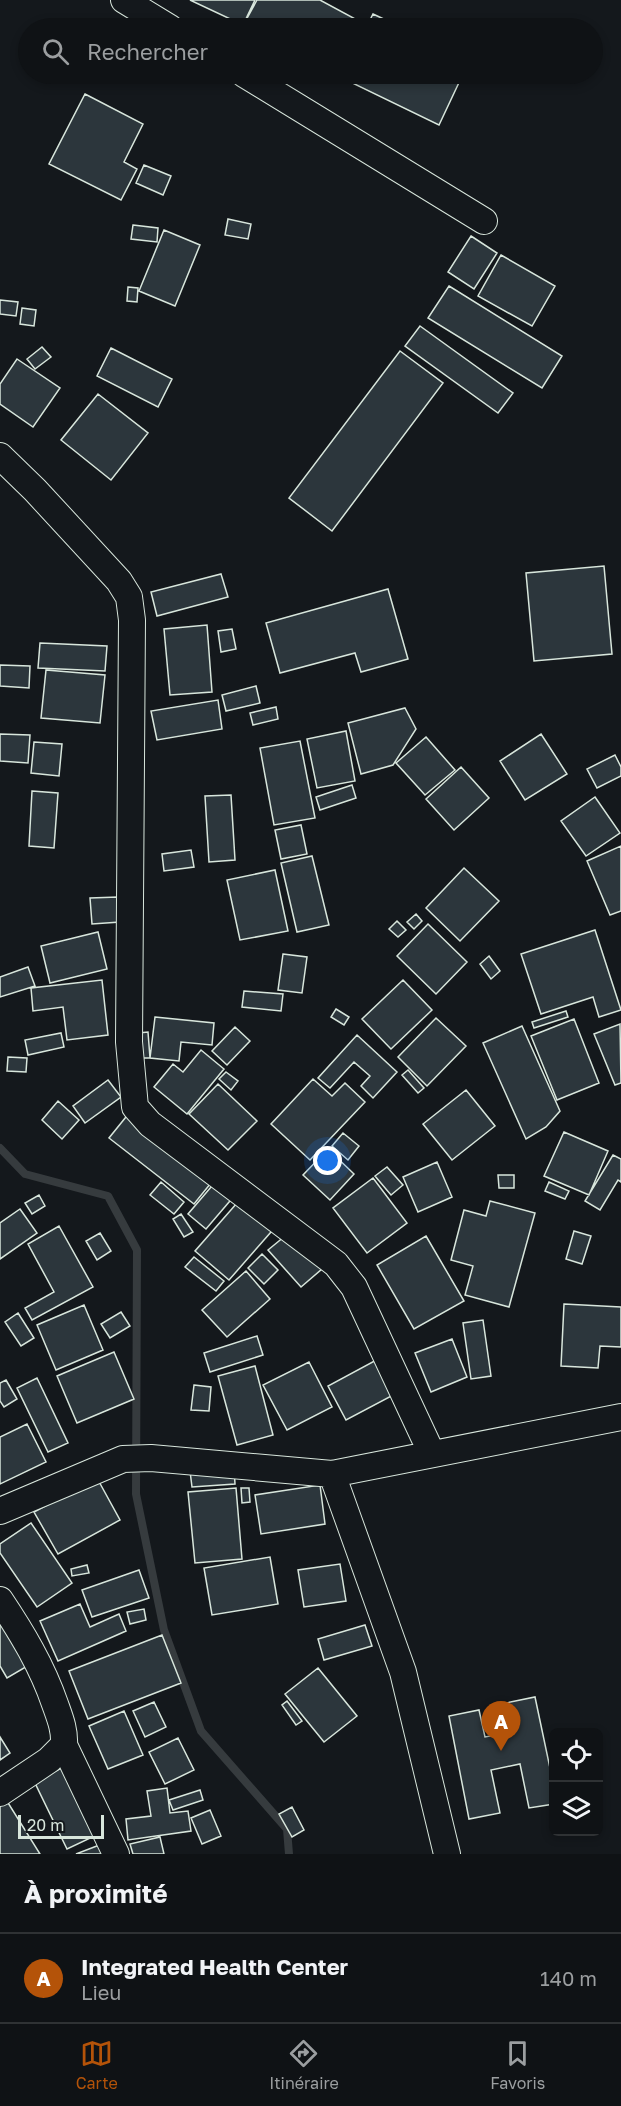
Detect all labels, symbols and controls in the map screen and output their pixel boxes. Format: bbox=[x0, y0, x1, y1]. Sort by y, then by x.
search box bbox=[18, 18, 603, 84]
icon: search bbox=[39, 35, 72, 68]
text: Rechercher bbox=[87, 38, 208, 65]
your location bbox=[313, 1146, 342, 1175]
pin: A bbox=[482, 1702, 520, 1751]
map controls bbox=[549, 1728, 603, 1836]
button: locate bbox=[549, 1728, 603, 1782]
button: layers bbox=[549, 1782, 603, 1836]
scale bar bbox=[18, 1812, 104, 1840]
text: 20 m bbox=[27, 1815, 64, 1835]
text: À proximité bbox=[24, 1878, 168, 1909]
text: Integrated Health Center bbox=[81, 1953, 348, 1980]
text: A bbox=[36, 1966, 51, 1990]
text: 140 m bbox=[540, 1966, 597, 1990]
text: Lieu bbox=[81, 1980, 121, 2004]
tab: Carte bbox=[76, 2037, 118, 2093]
tab: Itinéraire bbox=[269, 2037, 339, 2093]
tab: Favoris bbox=[490, 2037, 545, 2093]

